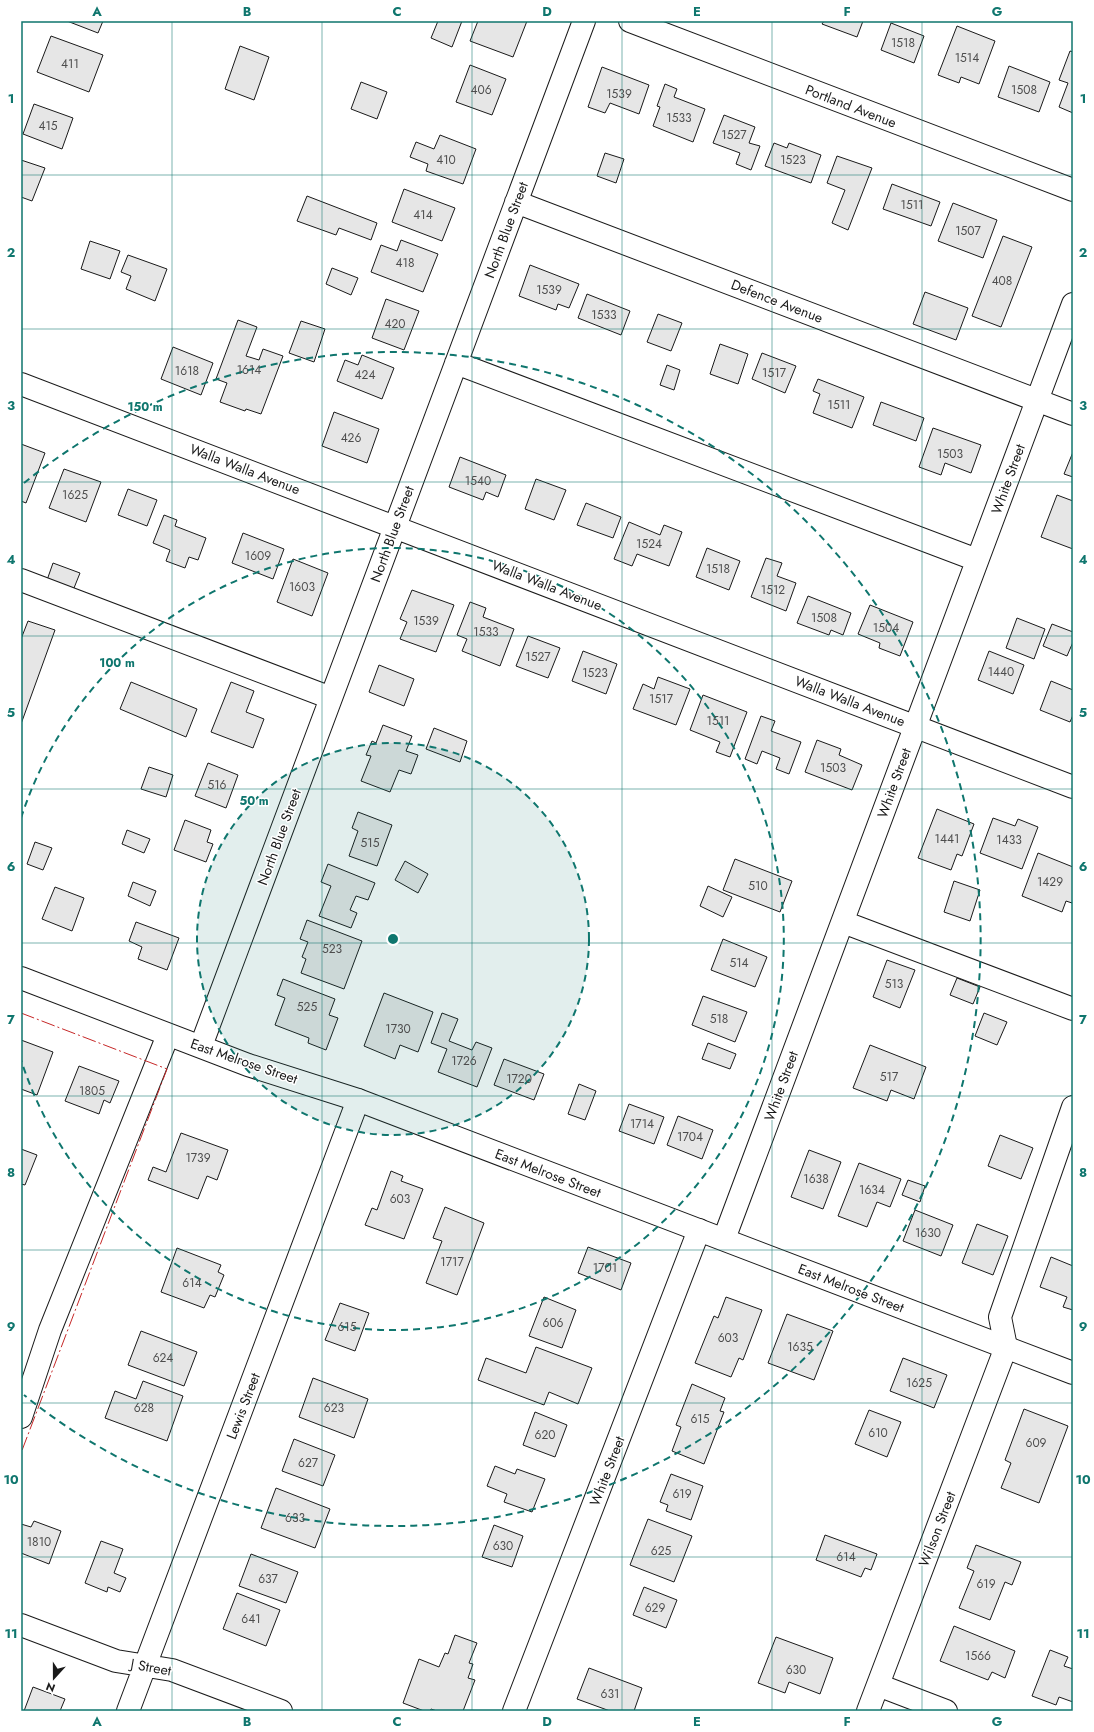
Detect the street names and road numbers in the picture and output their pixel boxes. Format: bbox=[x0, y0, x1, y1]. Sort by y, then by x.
street label: Portland Avenue bbox=[803, 79, 899, 133]
street label: North Blue Street bbox=[479, 178, 533, 281]
street label: Defence Avenue bbox=[728, 274, 826, 328]
street label: Walla Walla Avenue bbox=[187, 439, 303, 499]
street label: White Street bbox=[986, 441, 1030, 517]
street label: North Blue Street bbox=[365, 482, 419, 585]
street label: Walla Walla Avenue bbox=[489, 555, 605, 615]
street label: Walla Walla Avenue bbox=[792, 671, 908, 731]
street label: White Street bbox=[872, 745, 916, 821]
street label: North Blue Street bbox=[252, 785, 306, 888]
street label: East Melrose Street bbox=[188, 1033, 301, 1089]
street label: White Street bbox=[759, 1048, 803, 1124]
street label: East Melrose Street bbox=[492, 1144, 605, 1203]
street label: East Melrose Street bbox=[795, 1259, 908, 1318]
street label: Lewis Street bbox=[221, 1369, 265, 1442]
street label: White Street bbox=[585, 1433, 630, 1509]
street label: Wilson Street bbox=[914, 1488, 961, 1569]
street label: J Street bbox=[127, 1653, 174, 1681]

